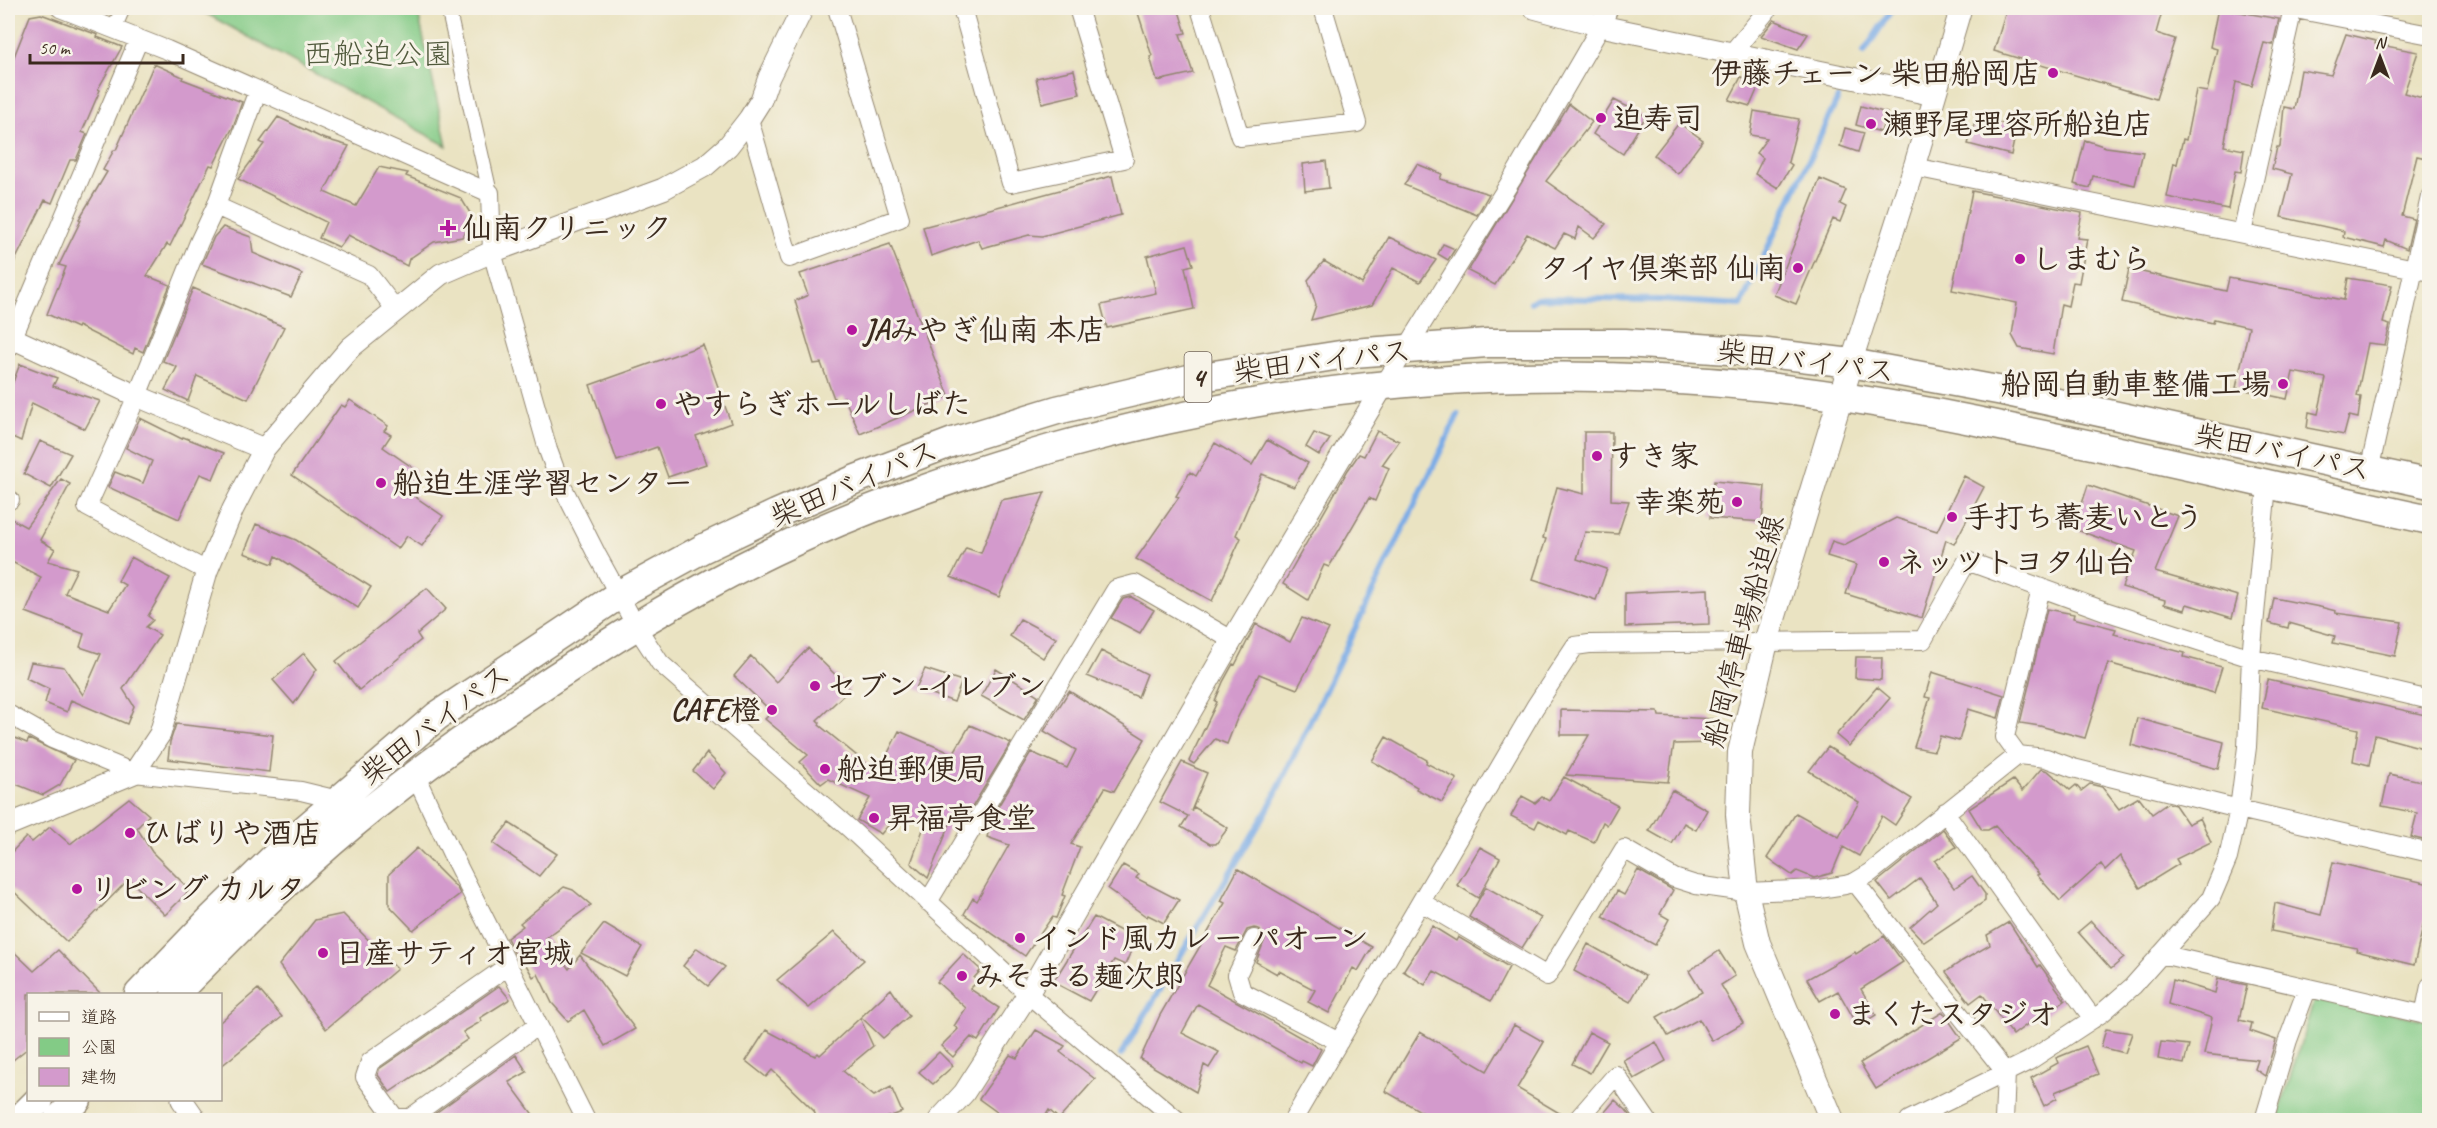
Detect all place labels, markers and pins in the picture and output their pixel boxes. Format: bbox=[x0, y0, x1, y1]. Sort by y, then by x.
place label: 伊藤チェーン 柴田船岡店 bbox=[1711, 54, 2041, 92]
marker: 伊藤チェーン 柴田船岡店 bbox=[2046, 66, 2060, 80]
place label: 迫寿司 bbox=[1613, 99, 1703, 137]
place label: 瀬野尾理容所船迫店 bbox=[1883, 105, 2153, 143]
marker: 迫寿司 bbox=[1594, 111, 1608, 125]
marker: 瀬野尾理容所船迫店 bbox=[1864, 117, 1878, 131]
place label: 仙南クリニック bbox=[462, 209, 672, 247]
marker: 仙南クリニック bbox=[439, 219, 457, 237]
place label: しまむら bbox=[2032, 240, 2152, 278]
place label: タイヤ倶楽部 仙南 bbox=[1540, 249, 1786, 287]
marker: しまむら bbox=[2013, 252, 2027, 266]
marker: タイヤ倶楽部 仙南 bbox=[1791, 261, 1805, 275]
place label: JAみやぎ仙南 本店 bbox=[862, 311, 1106, 349]
marker: JAみやぎ仙南 本店 bbox=[845, 323, 859, 337]
place label: 船岡自動車整備工場 bbox=[2001, 365, 2271, 403]
marker: 船岡自動車整備工場 bbox=[2276, 377, 2290, 391]
place label: やすらぎホールしばた bbox=[673, 385, 972, 423]
marker: やすらぎホールしばた bbox=[654, 397, 668, 411]
place label: すき家 bbox=[1609, 437, 1699, 475]
marker: すき家 bbox=[1590, 449, 1604, 463]
place label: 船迫生涯学習センター bbox=[393, 464, 693, 502]
marker: 船迫生涯学習センター bbox=[374, 476, 388, 490]
place label: 幸楽苑 bbox=[1635, 483, 1725, 521]
marker: 幸楽苑 bbox=[1730, 495, 1744, 509]
place label: 手打ち蕎麦いとう bbox=[1964, 498, 2204, 536]
marker: 手打ち蕎麦いとう bbox=[1945, 510, 1959, 524]
place label: ネッツトヨタ仙台 bbox=[1896, 543, 2135, 581]
marker: ネッツトヨタ仙台 bbox=[1877, 555, 1891, 569]
place label: セブン-イレブン bbox=[827, 667, 1047, 705]
marker: セブン-イレブン bbox=[808, 679, 822, 693]
place label: CAFE橙 bbox=[671, 691, 760, 729]
marker: CAFE橙 bbox=[765, 703, 779, 717]
place label: 船迫郵便局 bbox=[837, 750, 987, 788]
marker: 船迫郵便局 bbox=[818, 762, 832, 776]
place label: 昇福亭食堂 bbox=[886, 799, 1036, 837]
marker: 昇福亭食堂 bbox=[867, 811, 881, 825]
place label: ひばりや酒店 bbox=[142, 814, 322, 852]
marker: ひばりや酒店 bbox=[123, 826, 137, 840]
place label: リビング カルタ bbox=[89, 870, 306, 908]
marker: リビング カルタ bbox=[70, 882, 84, 896]
place label: インド風カレー パオーン bbox=[1032, 919, 1369, 957]
marker: インド風カレー パオーン bbox=[1013, 931, 1027, 945]
place label: 日産サティオ宮城 bbox=[335, 934, 573, 972]
marker: 日産サティオ宮城 bbox=[316, 946, 330, 960]
place label: みそまる麺次郎 bbox=[974, 957, 1184, 995]
marker: みそまる麺次郎 bbox=[955, 969, 969, 983]
place label: まくたスタジオ bbox=[1847, 995, 2058, 1033]
marker: まくたスタジオ bbox=[1828, 1007, 1842, 1021]

